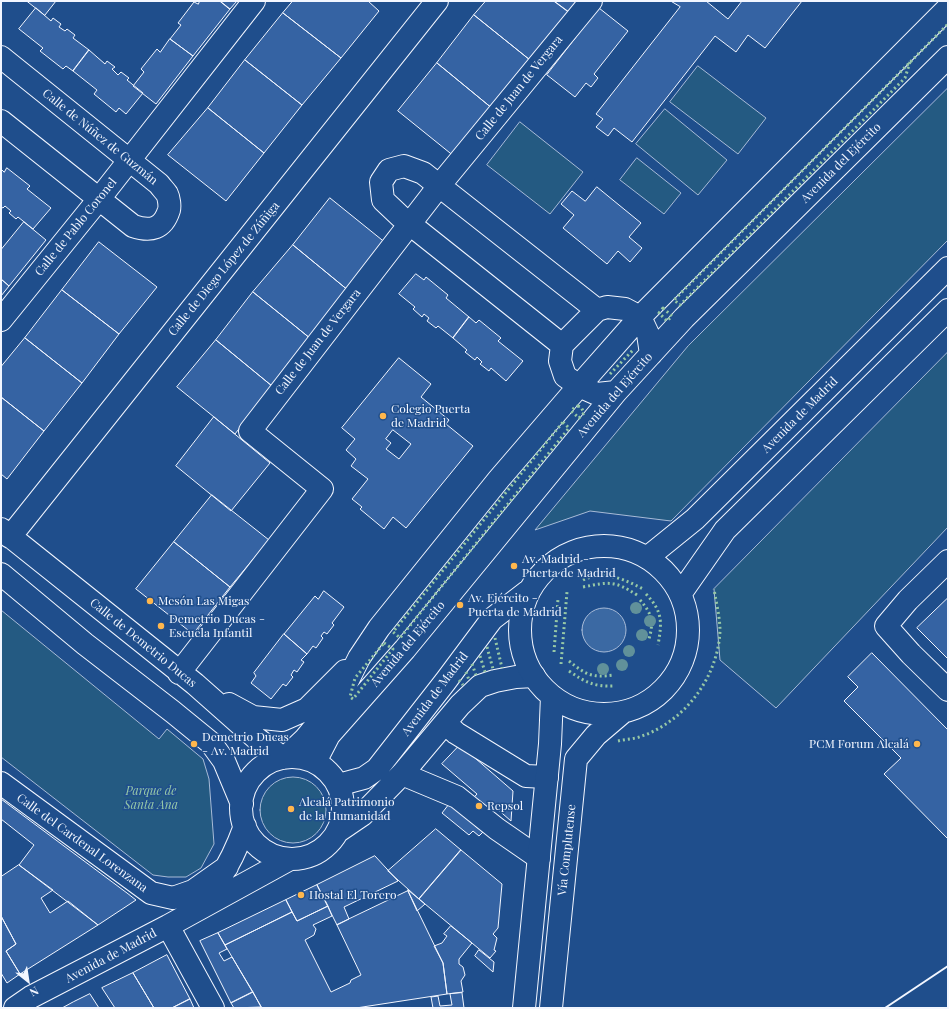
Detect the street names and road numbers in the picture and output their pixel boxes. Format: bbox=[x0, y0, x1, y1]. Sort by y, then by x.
street label: Calle de Juan de Vergara bbox=[472, 33, 566, 143]
street label: Calle de Núñez de Guzmán bbox=[39, 86, 161, 188]
street label: Avenida del Ejército bbox=[798, 120, 884, 206]
street label: Calle de Pablo Coronel bbox=[32, 175, 120, 279]
street label: Calle de Diego López de Zúñiga bbox=[165, 199, 283, 339]
street label: Calle de Juan de Vergara bbox=[272, 286, 364, 398]
street label: Avenida del Ejército bbox=[574, 350, 656, 440]
street label: Avenida de Madrid bbox=[759, 374, 841, 456]
street label: Calle de Demetrio Ducas bbox=[87, 596, 199, 690]
street label: Avenida del Ejército bbox=[368, 598, 448, 690]
street label: Avenida de Madrid bbox=[399, 649, 471, 739]
street label: Calle del Cardenal Lorenzana bbox=[14, 791, 150, 895]
street label: Vía Complutense bbox=[555, 804, 579, 896]
street label: Avenida de Madrid bbox=[63, 926, 159, 986]

